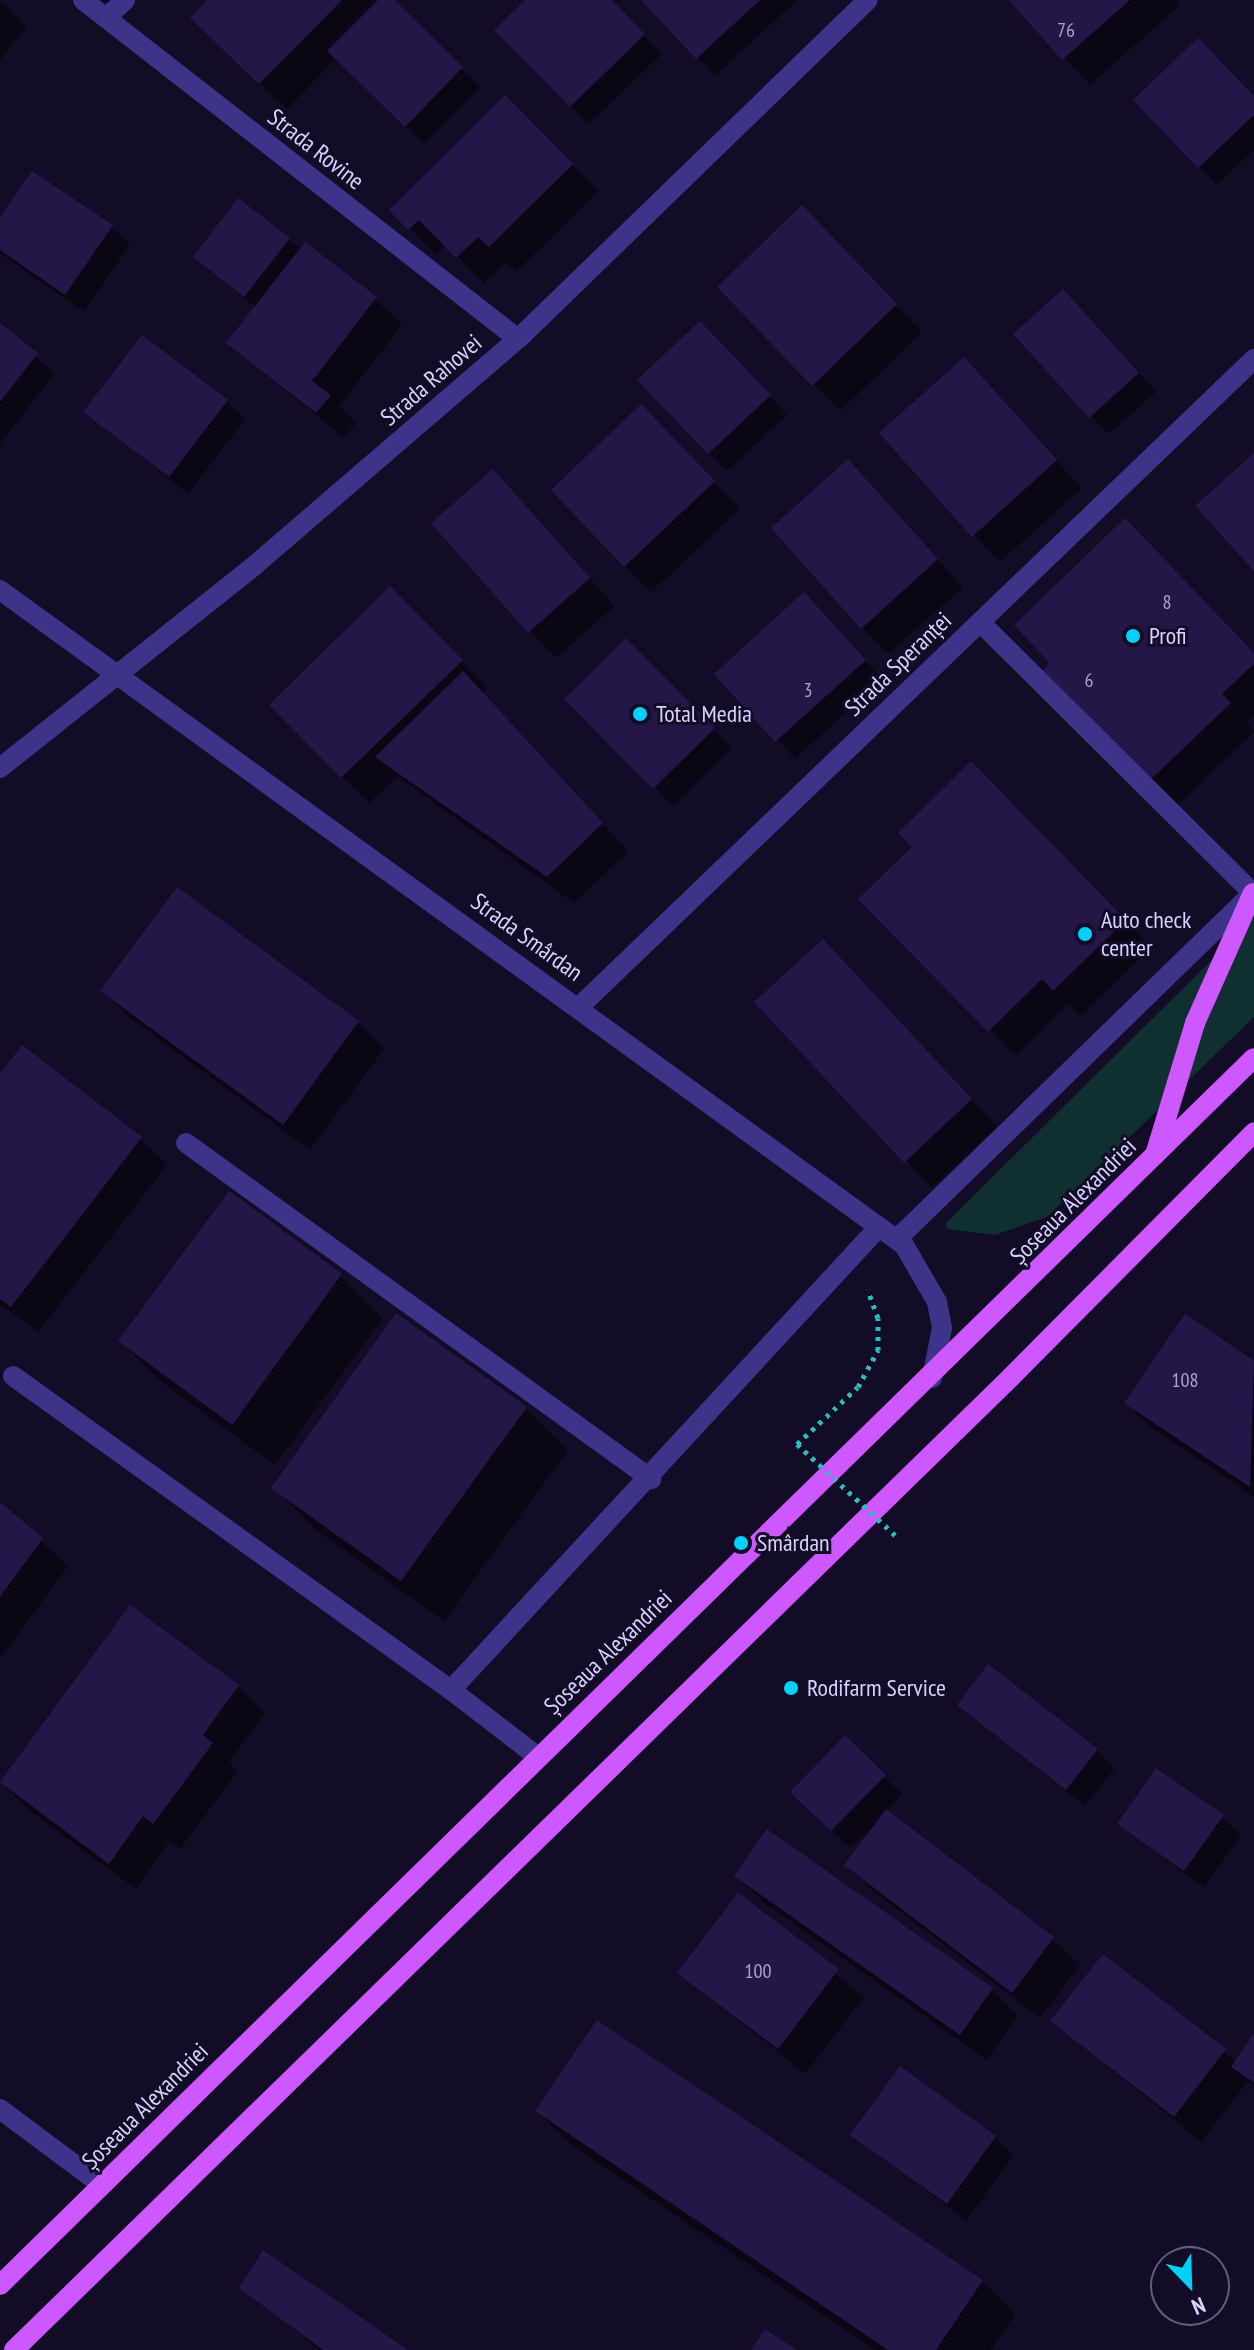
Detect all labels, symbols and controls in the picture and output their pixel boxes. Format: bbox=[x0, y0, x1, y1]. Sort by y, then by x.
house number: 76 bbox=[1057, 18, 1075, 42]
street label: Strada Rovine bbox=[262, 103, 370, 195]
street label: Strada Rahovei bbox=[375, 328, 487, 432]
house number: 8 bbox=[1163, 590, 1171, 614]
street label: Strada Speranței bbox=[839, 606, 957, 722]
place label: Profi bbox=[1149, 622, 1187, 650]
marker: Profi bbox=[1124, 627, 1142, 645]
house number: 6 bbox=[1085, 668, 1093, 692]
house number: 3 bbox=[804, 678, 812, 702]
place label: Total Media bbox=[656, 700, 752, 728]
marker: Total Media bbox=[631, 705, 649, 723]
street label: Strada Smârdan bbox=[466, 887, 588, 987]
place label: Auto check center bbox=[1101, 906, 1191, 962]
marker: Auto check center bbox=[1076, 925, 1094, 943]
street label: Șoseaua Alexandriei bbox=[1004, 1132, 1142, 1270]
house number: 108 bbox=[1172, 1368, 1198, 1392]
place label: Smârdan bbox=[757, 1529, 830, 1557]
marker: Smârdan bbox=[732, 1534, 750, 1552]
street label: Șoseaua Alexandriei bbox=[538, 1584, 678, 1720]
place label: Rodifarm Service bbox=[807, 1674, 946, 1702]
marker: Rodifarm Service bbox=[782, 1679, 800, 1697]
house number: 100 bbox=[745, 1959, 771, 1983]
street label: Șoseaua Alexandriei bbox=[76, 2037, 214, 2175]
north arrow bbox=[1150, 2246, 1230, 2326]
text: N bbox=[1188, 2291, 1210, 2321]

